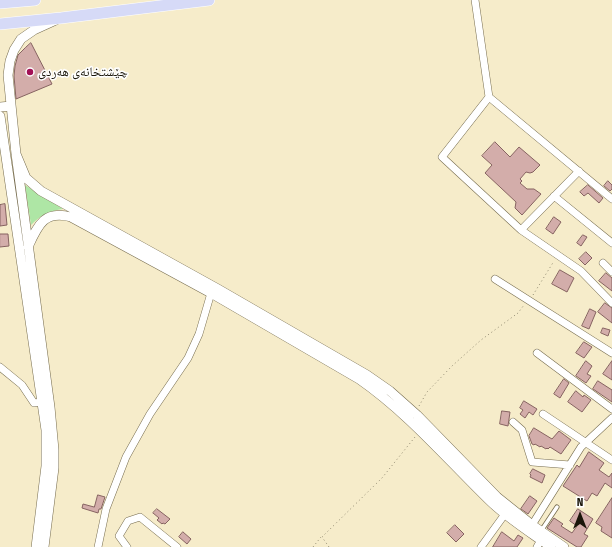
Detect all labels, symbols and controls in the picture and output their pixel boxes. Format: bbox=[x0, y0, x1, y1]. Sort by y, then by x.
place label: چێشتخانەی هەردی bbox=[38, 64, 128, 80]
marker: چێشتخانەی هەردی bbox=[25, 67, 35, 77]
north arrow bbox=[560, 495, 600, 535]
text: N bbox=[577, 496, 583, 509]

